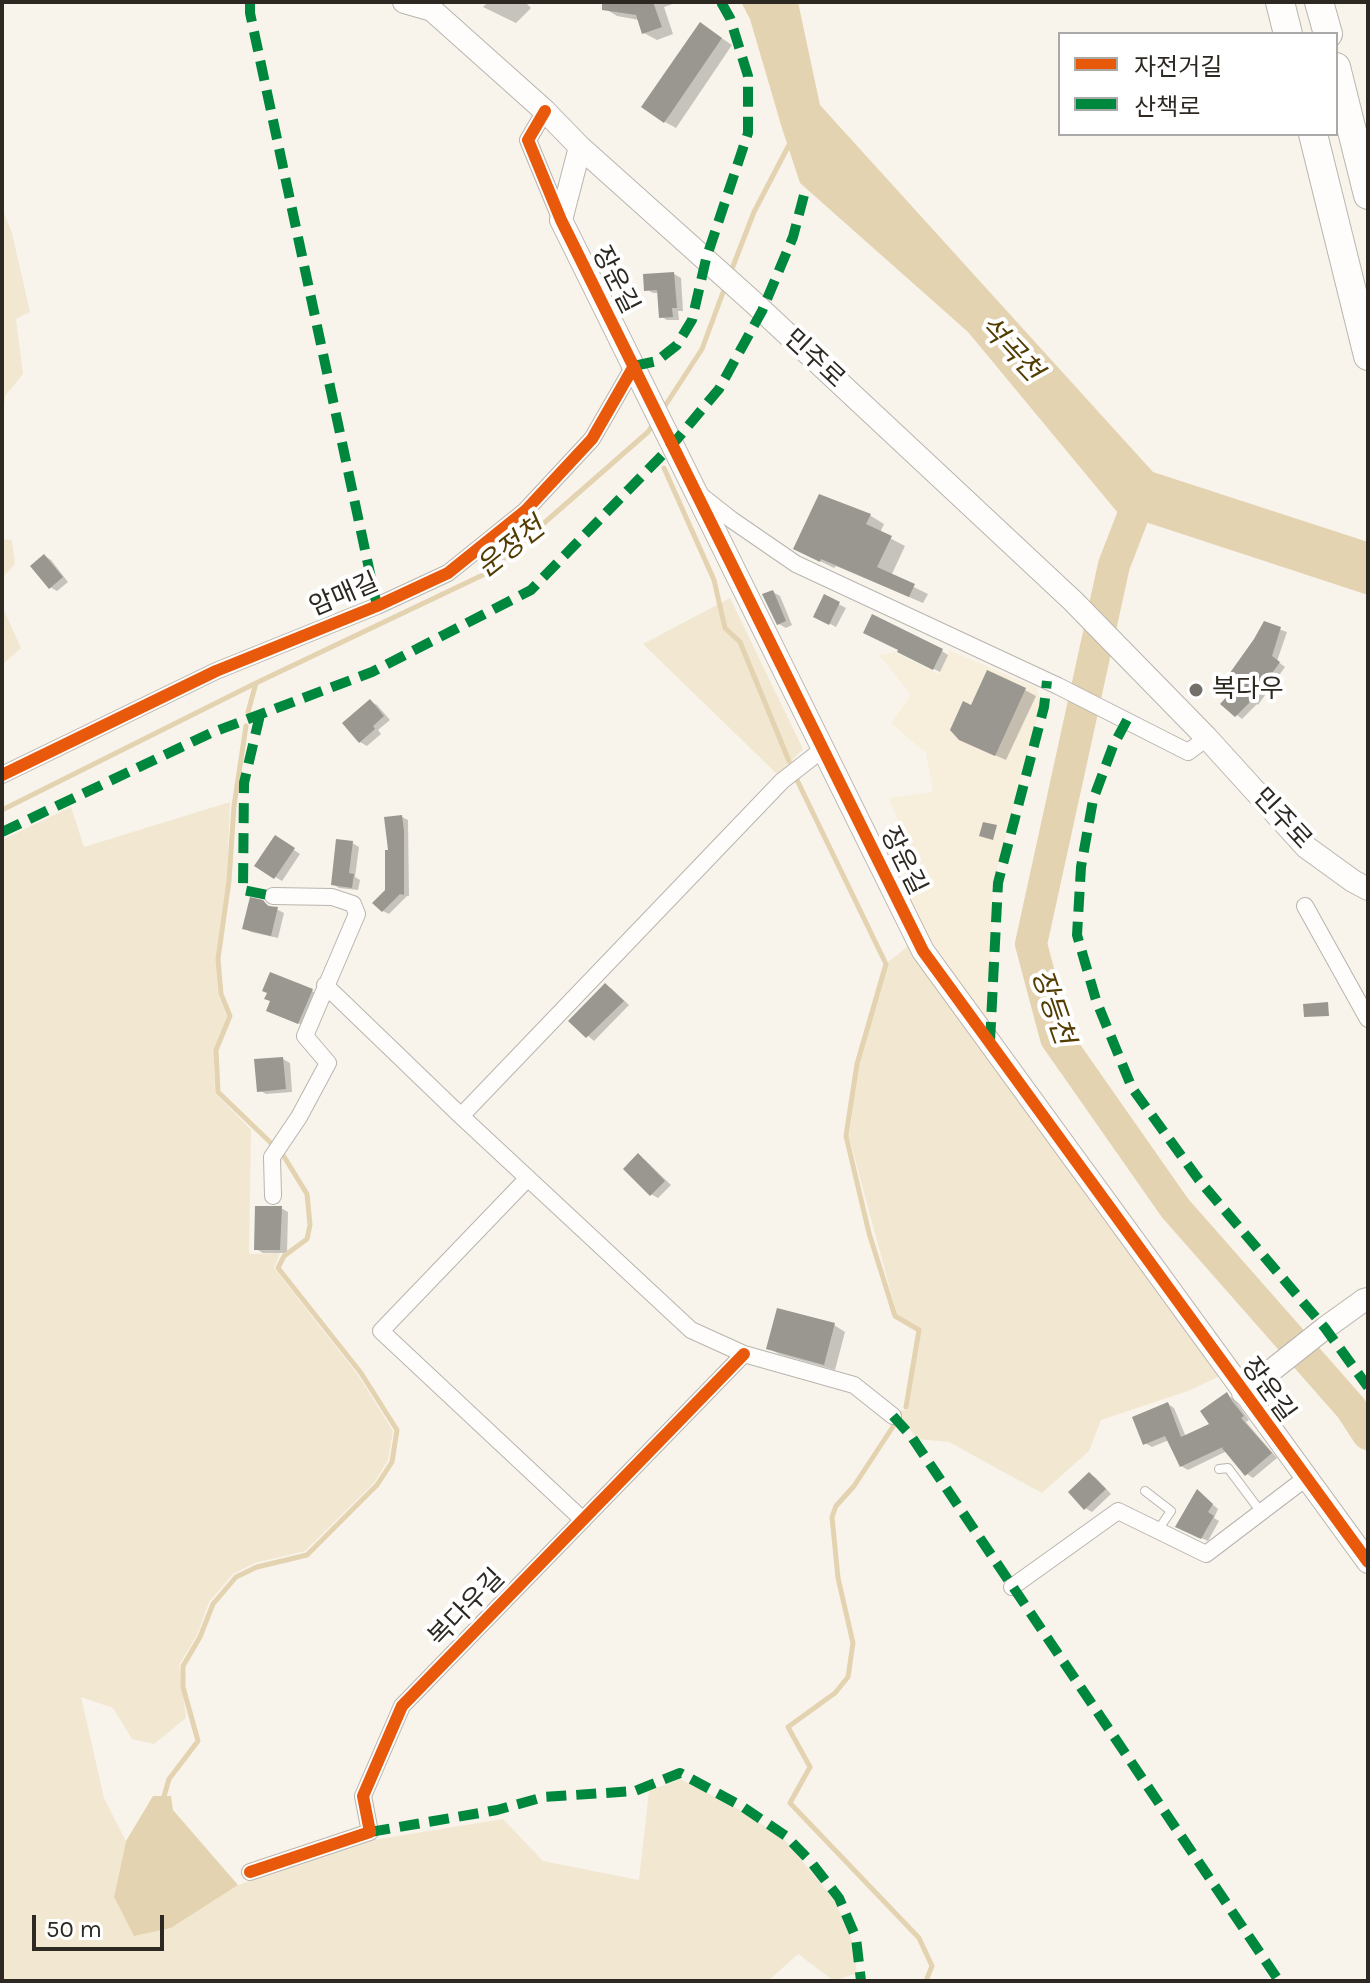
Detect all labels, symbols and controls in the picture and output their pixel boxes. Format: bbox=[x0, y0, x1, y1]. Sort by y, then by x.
legend bbox=[1058, 32, 1338, 136]
text: 자전거길 bbox=[1134, 53, 1222, 81]
text: 산책로 bbox=[1134, 93, 1200, 121]
street label: 장운길 bbox=[585, 241, 645, 319]
water label: 석곡천 bbox=[971, 309, 1049, 389]
street label: 민주로 bbox=[777, 323, 851, 395]
water label: 운정천 bbox=[470, 511, 552, 585]
street label: 암매길 bbox=[305, 567, 383, 623]
place label: 복다우 bbox=[1212, 674, 1284, 706]
marker: 복다우 bbox=[1187, 681, 1205, 699]
street label: 민주로 bbox=[1246, 782, 1318, 856]
street label: 장운길 bbox=[873, 822, 933, 900]
water label: 장등천 bbox=[1024, 965, 1080, 1049]
street label: 장운길 bbox=[1234, 1352, 1302, 1428]
street label: 복다우길 bbox=[423, 1563, 511, 1653]
scale bar bbox=[36, 1899, 168, 1949]
text: 50 m bbox=[46, 1915, 102, 1943]

